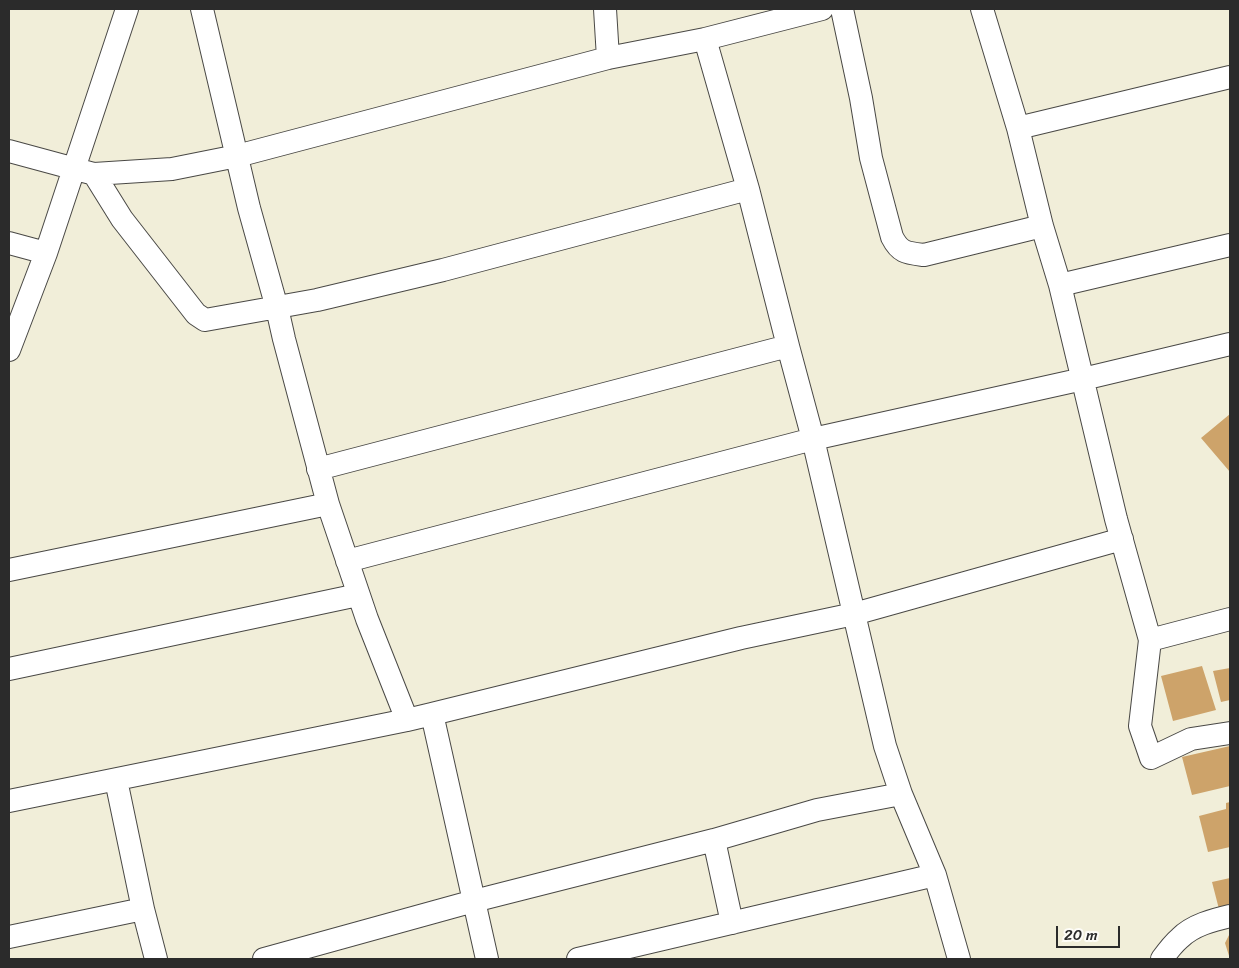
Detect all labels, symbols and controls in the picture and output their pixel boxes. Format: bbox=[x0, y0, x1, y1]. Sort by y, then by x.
scale bar bbox=[1059, 916, 1123, 948]
text: 20 m bbox=[1064, 922, 1098, 948]

